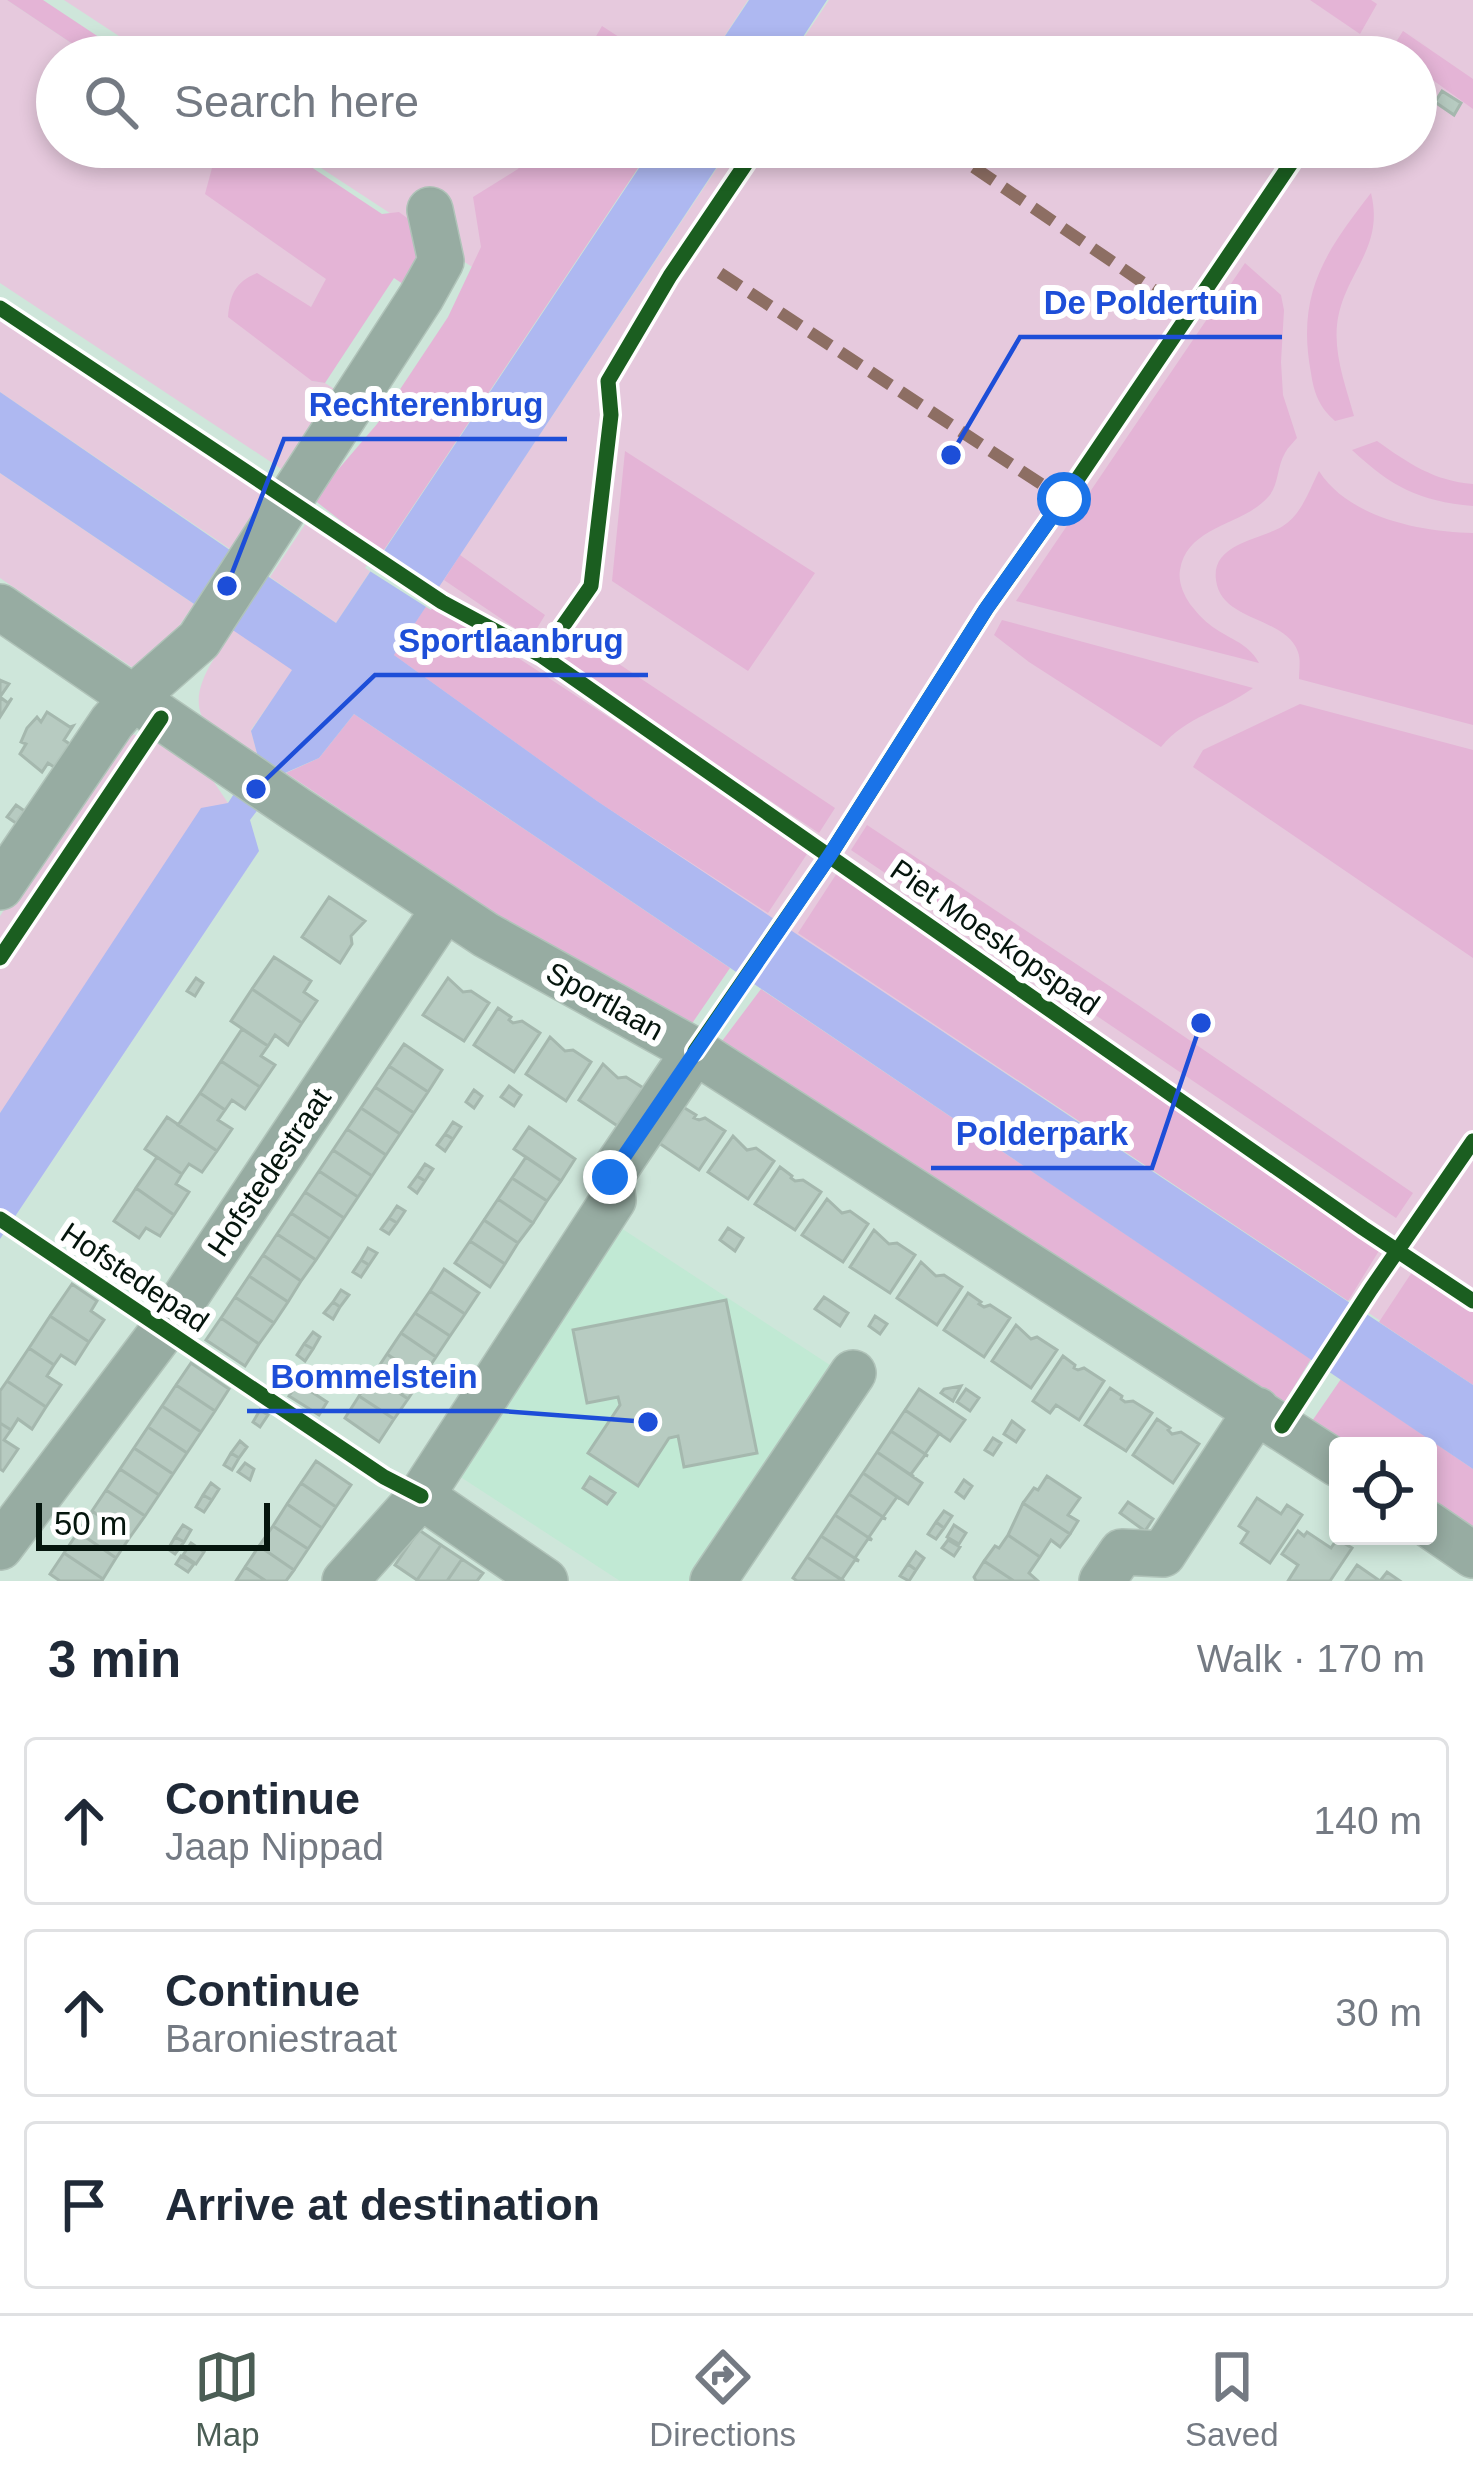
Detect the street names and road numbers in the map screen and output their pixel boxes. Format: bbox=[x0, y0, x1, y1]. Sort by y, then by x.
street label: Piet Moeskopspad bbox=[884, 853, 1106, 1021]
street label: Sportlaan bbox=[541, 955, 669, 1047]
street label: Hofstedestraat bbox=[201, 1081, 338, 1262]
street label: Hofstedepad bbox=[55, 1216, 215, 1338]

